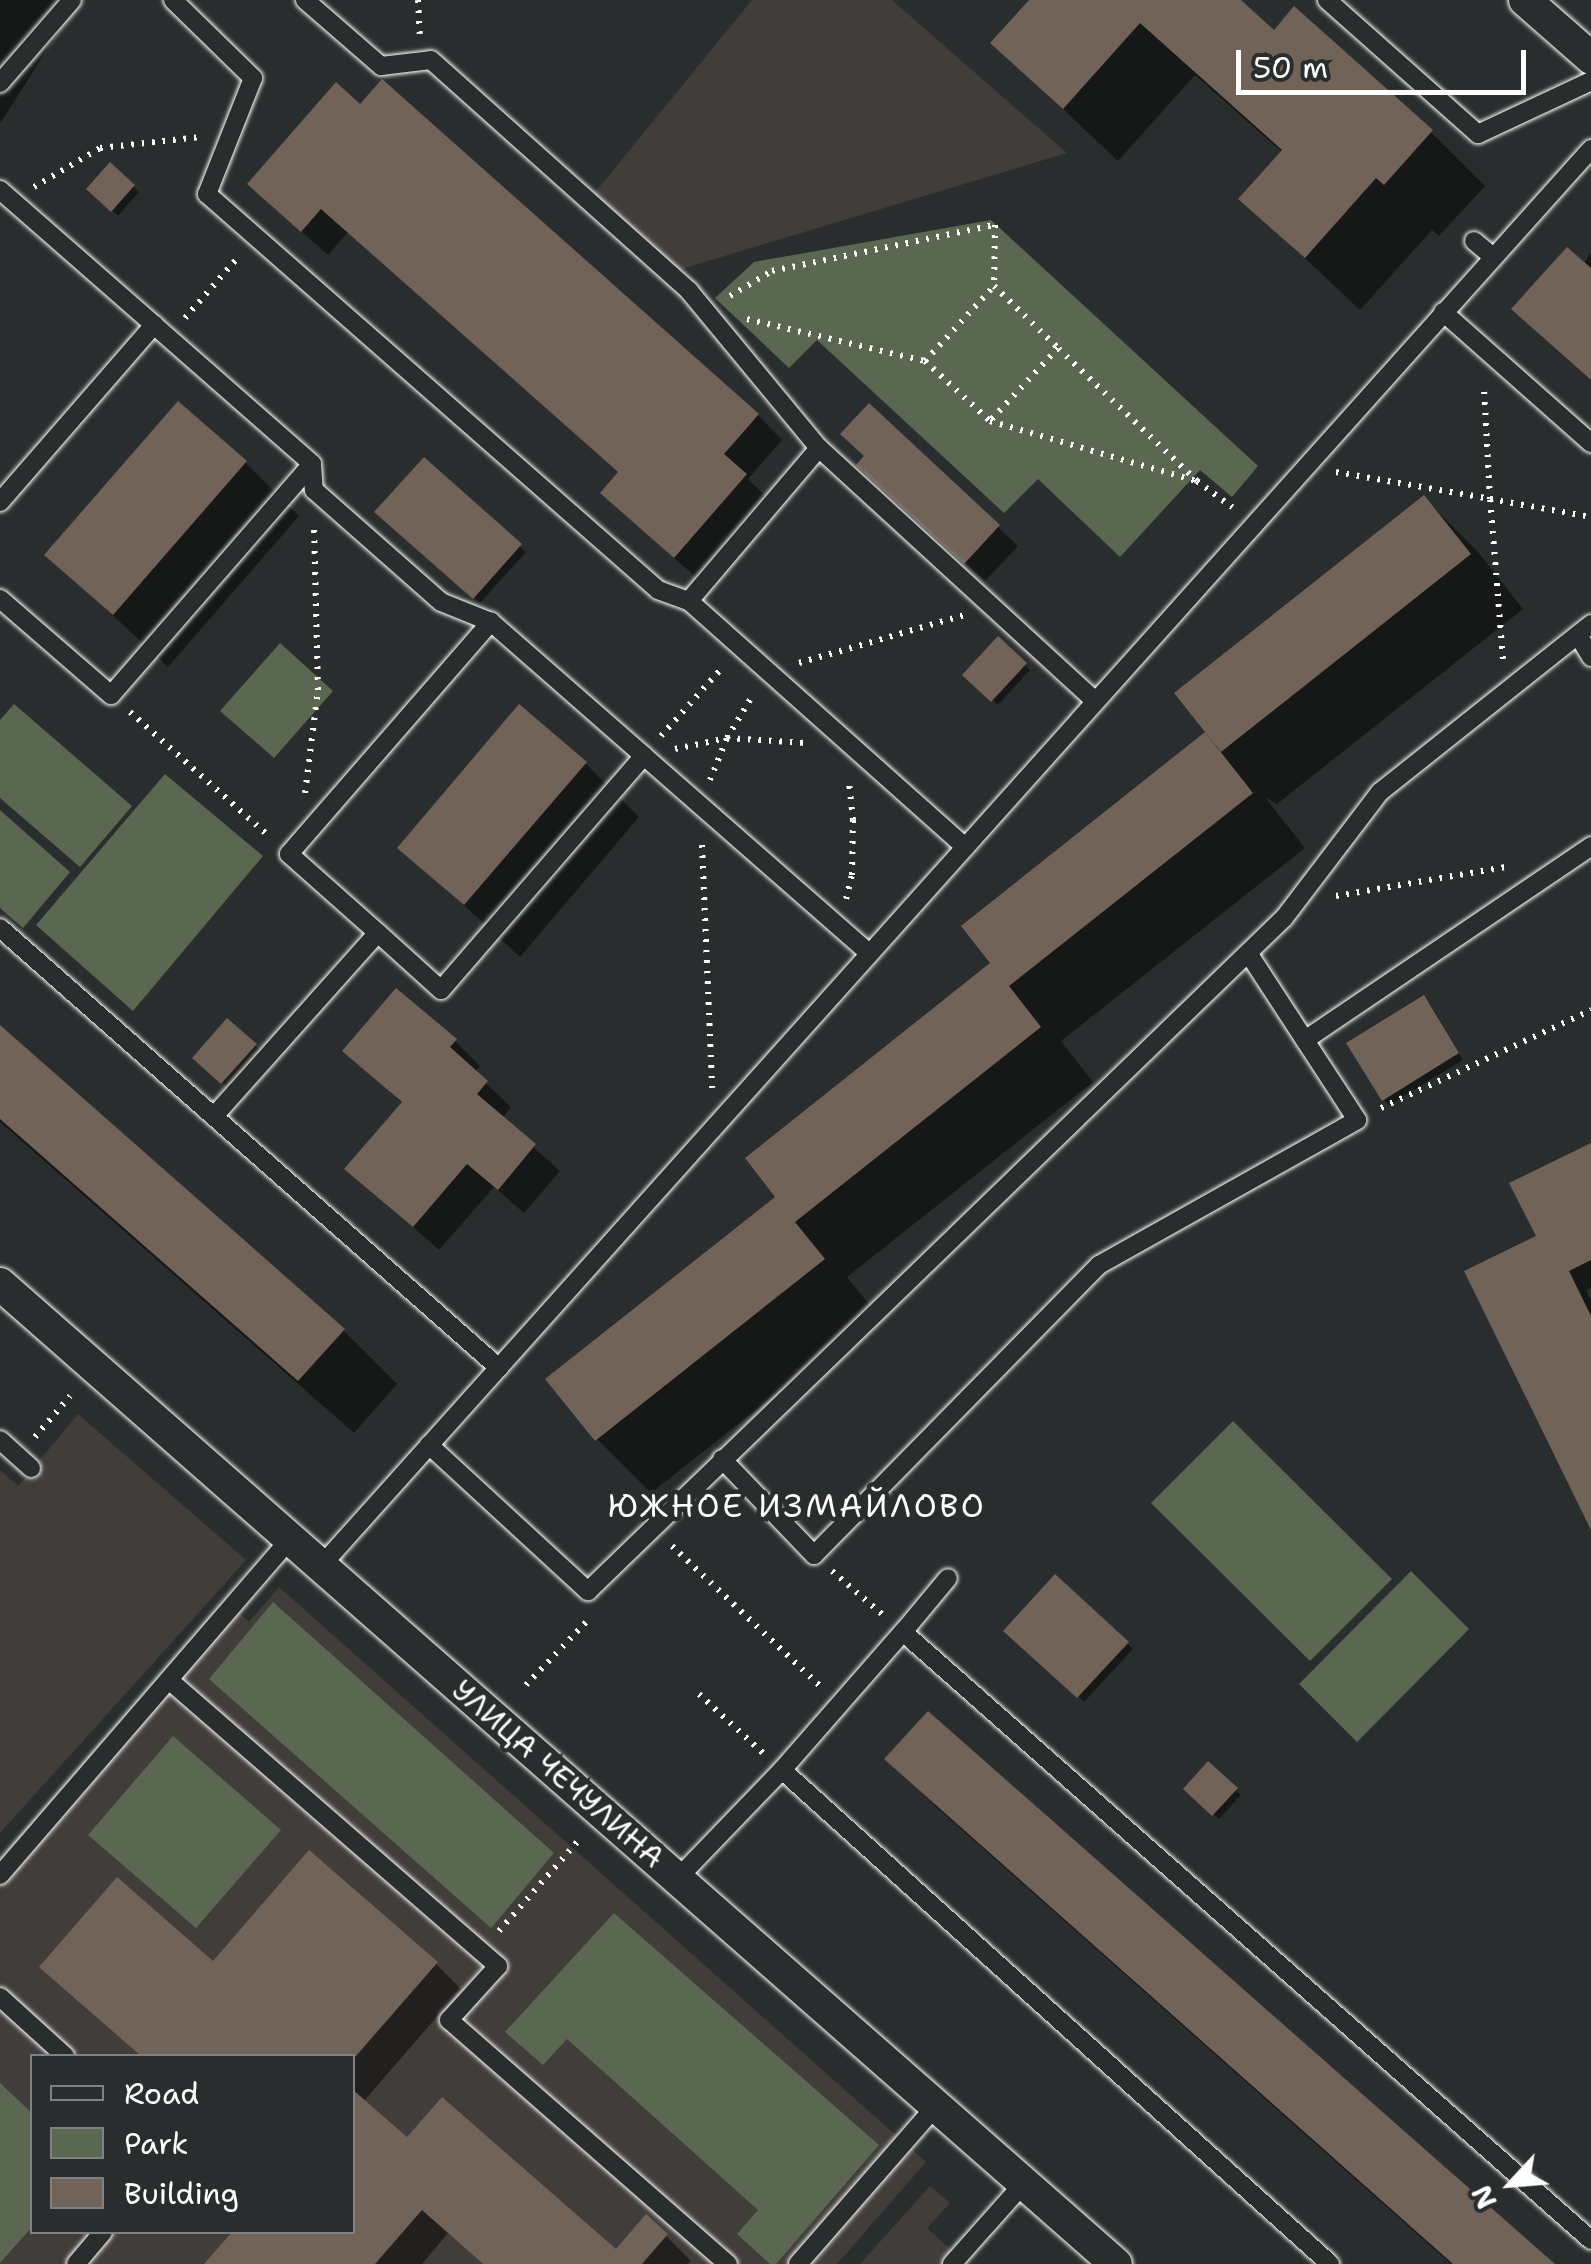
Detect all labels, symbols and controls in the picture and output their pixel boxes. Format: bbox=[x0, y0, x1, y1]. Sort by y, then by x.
scale bar bbox=[1241, 30, 1531, 92]
text: 50 m bbox=[1253, 47, 1328, 88]
district label: ЮЖНОЕ ИЗМАЙЛОВО bbox=[608, 1487, 986, 1525]
street label: УЛИЦА ЧЕЧУЛИНА bbox=[445, 1672, 671, 1876]
legend bbox=[30, 2054, 355, 2234]
text: Road bbox=[124, 2073, 199, 2114]
text: Park bbox=[124, 2123, 188, 2164]
north arrow bbox=[1461, 2134, 1561, 2234]
text: Building bbox=[124, 2173, 239, 2214]
text: N bbox=[1462, 2179, 1506, 2215]

